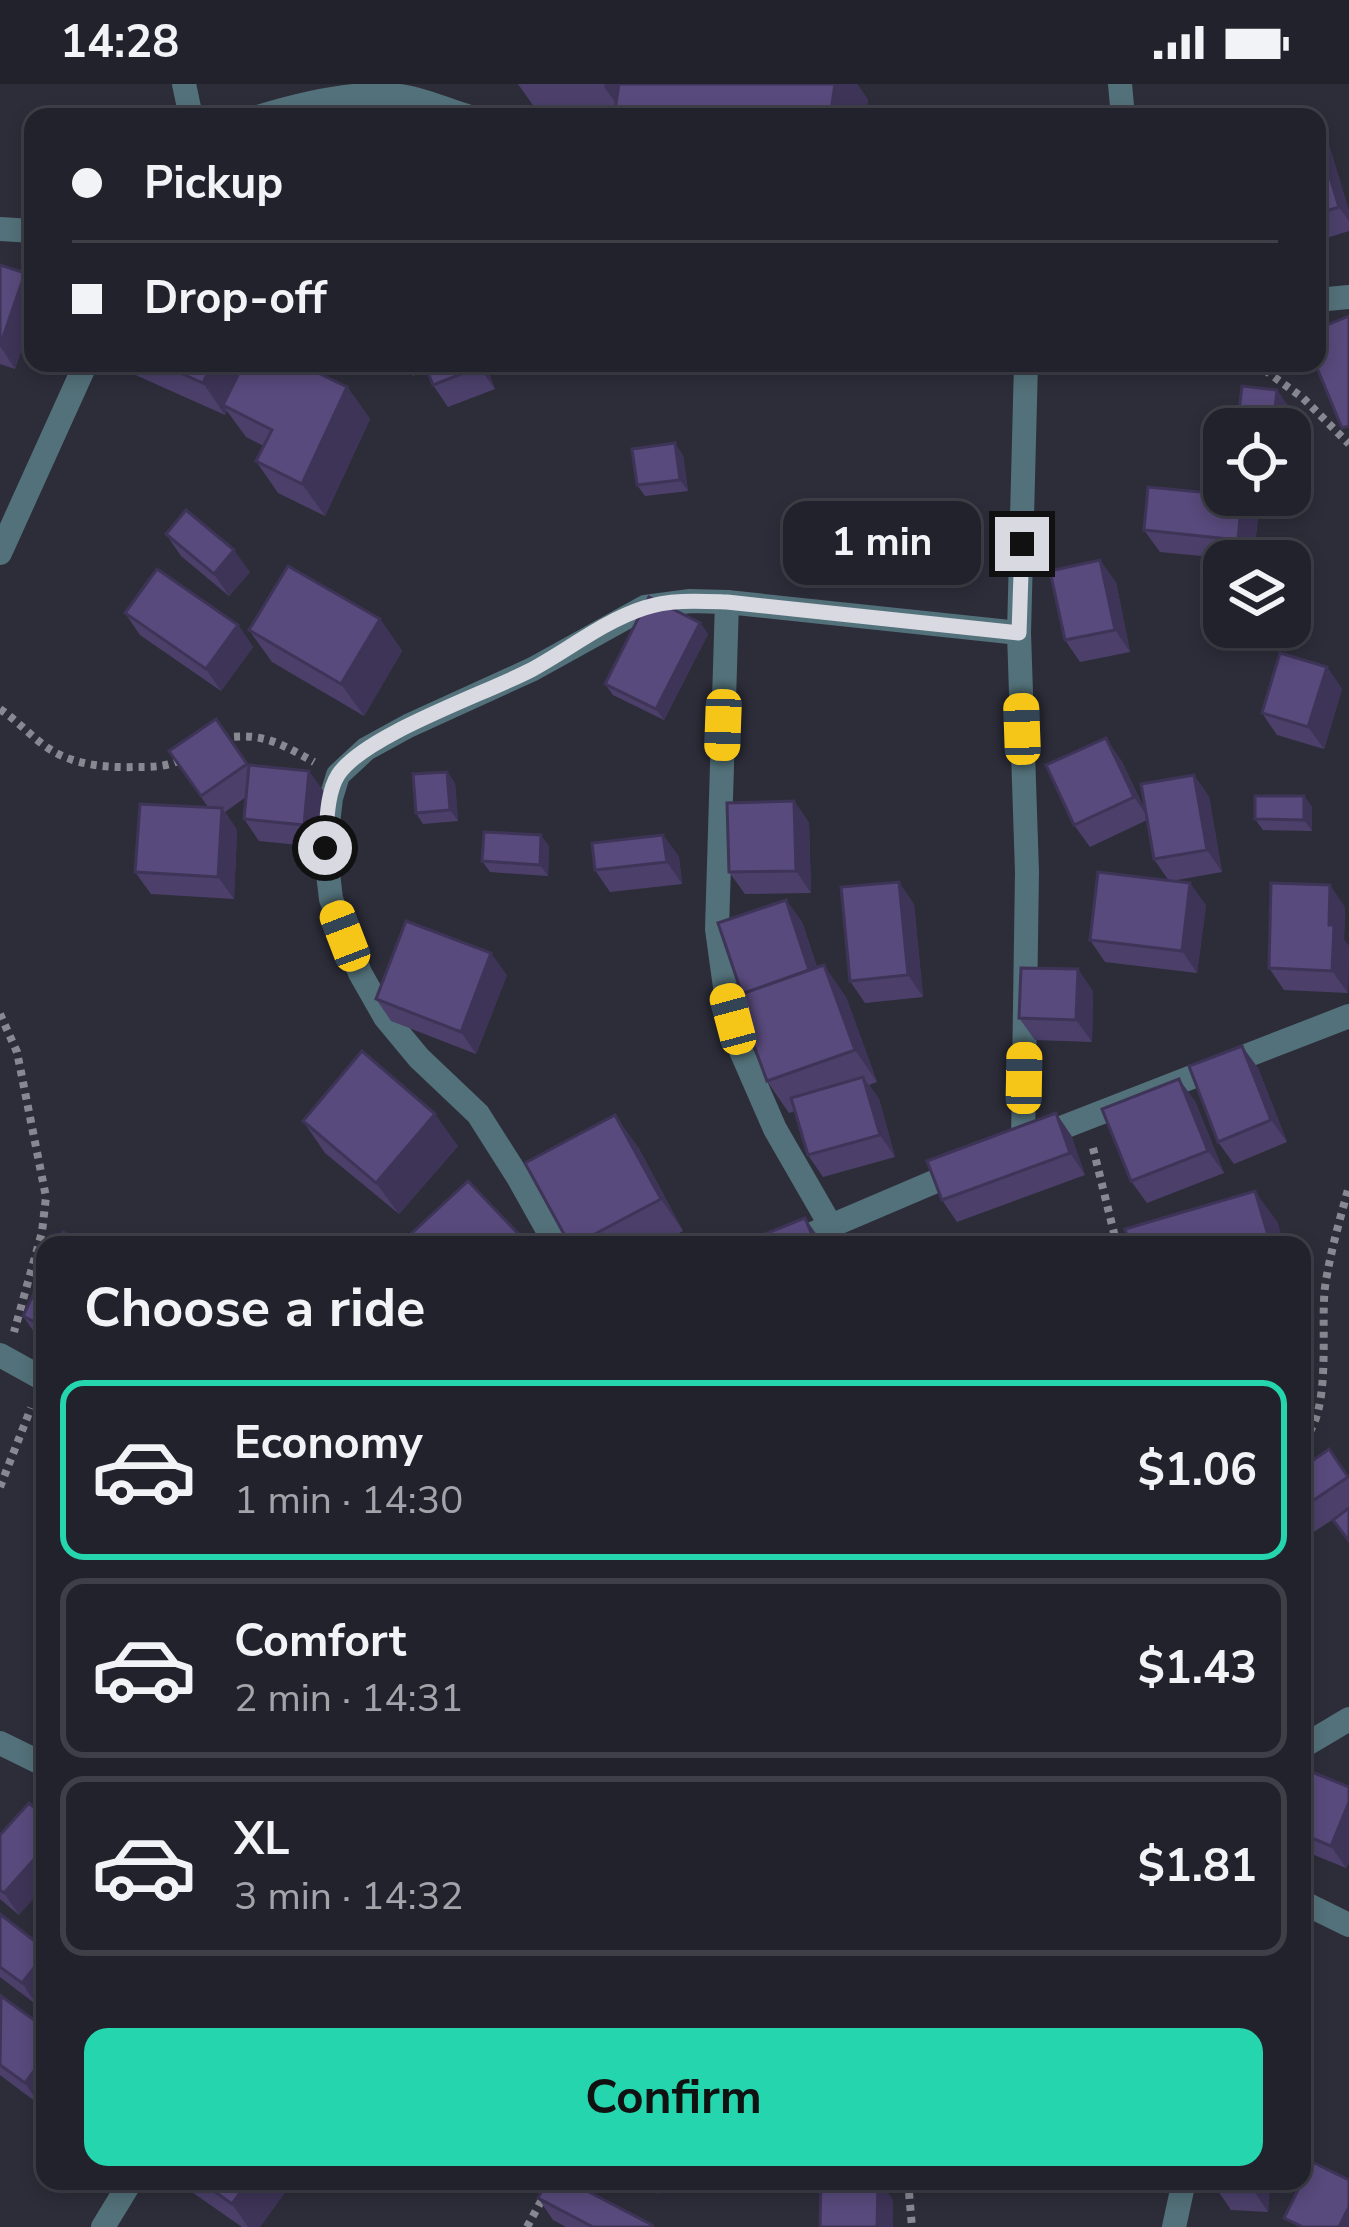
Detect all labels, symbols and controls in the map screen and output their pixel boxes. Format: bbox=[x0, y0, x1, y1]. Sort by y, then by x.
text: 14:28 bbox=[60, 12, 179, 73]
text: Pickup bbox=[144, 153, 283, 214]
text: Drop-off bbox=[144, 268, 327, 329]
map controls bbox=[1203, 408, 1311, 648]
button: locate bbox=[1203, 408, 1311, 516]
callout: 1 min bbox=[782, 502, 980, 586]
text: 1 min bbox=[832, 516, 932, 569]
route end bbox=[995, 517, 1049, 571]
button: layers bbox=[1203, 540, 1311, 648]
car bbox=[704, 688, 742, 762]
car bbox=[1003, 692, 1041, 766]
route start bbox=[298, 821, 352, 875]
car bbox=[315, 896, 375, 976]
car bbox=[706, 980, 760, 1058]
car bbox=[1005, 1042, 1043, 1114]
text: Choose a ride bbox=[84, 1271, 425, 1345]
text: Economy bbox=[234, 1413, 423, 1474]
icon: car bbox=[90, 1416, 198, 1524]
text: $1.06 bbox=[1138, 1440, 1257, 1501]
text: 1 min · 14:30 bbox=[234, 1474, 463, 1527]
text: Comfort bbox=[234, 1611, 406, 1672]
icon: car bbox=[90, 1614, 198, 1722]
text: $1.43 bbox=[1138, 1638, 1257, 1699]
text: 2 min · 14:31 bbox=[234, 1672, 463, 1725]
text: XL bbox=[234, 1809, 290, 1870]
icon: car bbox=[90, 1812, 198, 1920]
text: $1.81 bbox=[1138, 1836, 1257, 1897]
text: 3 min · 14:32 bbox=[234, 1870, 463, 1923]
button: Confirm bbox=[84, 2028, 1263, 2166]

